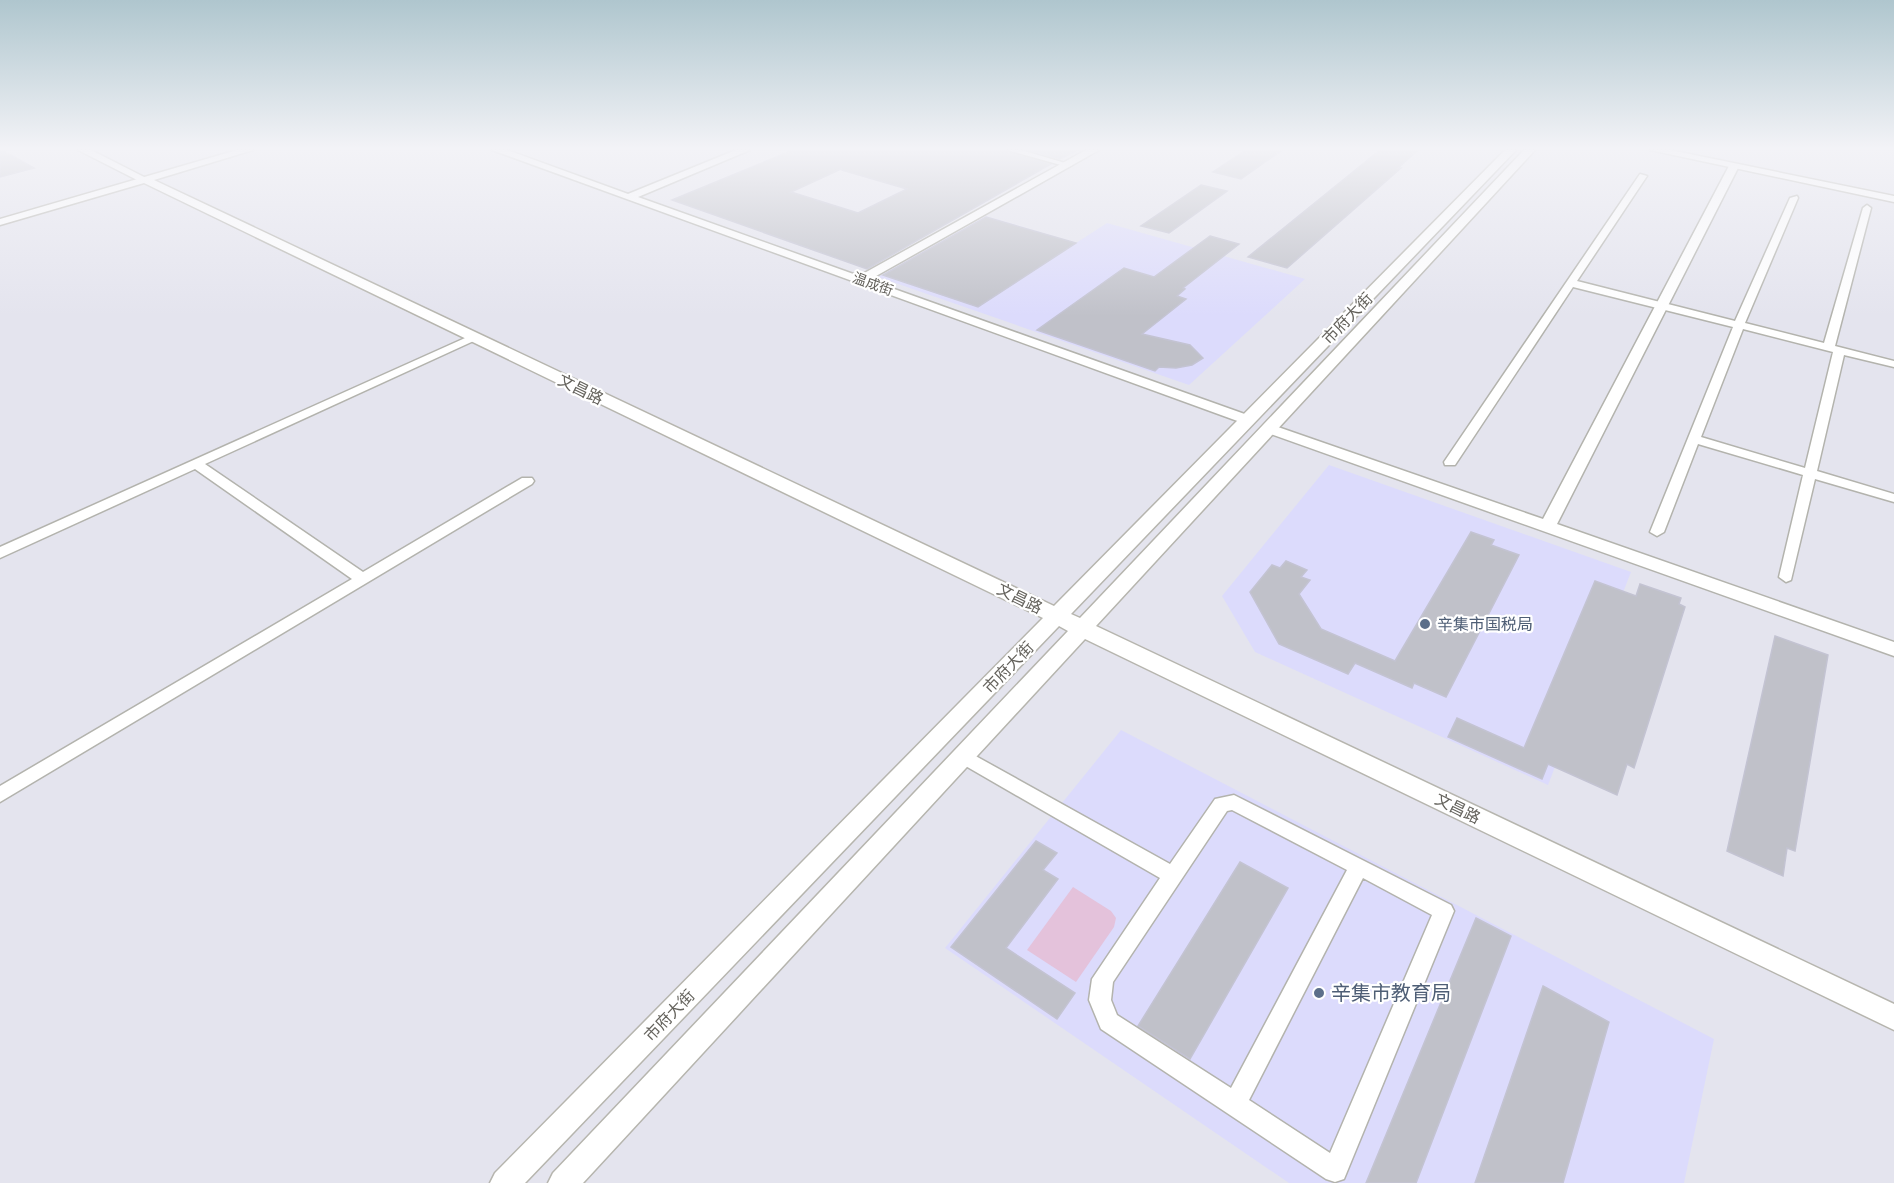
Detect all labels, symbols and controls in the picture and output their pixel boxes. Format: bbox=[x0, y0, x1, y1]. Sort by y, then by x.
street label: 温成街 bbox=[850, 267, 896, 301]
street label: 市府大街 bbox=[1317, 287, 1378, 349]
street label: 文昌路 bbox=[554, 369, 607, 410]
street label: 文昌路 bbox=[993, 578, 1046, 619]
place label: 辛集市国税局 bbox=[1437, 613, 1533, 636]
marker: 辛集市国税局 bbox=[1418, 617, 1432, 631]
street label: 市府大街 bbox=[978, 636, 1039, 698]
street label: 文昌路 bbox=[1431, 788, 1484, 829]
place label: 辛集市教育局 bbox=[1331, 979, 1451, 1008]
street label: 市府大街 bbox=[639, 984, 700, 1046]
marker: 辛集市教育局 bbox=[1312, 986, 1326, 1000]

